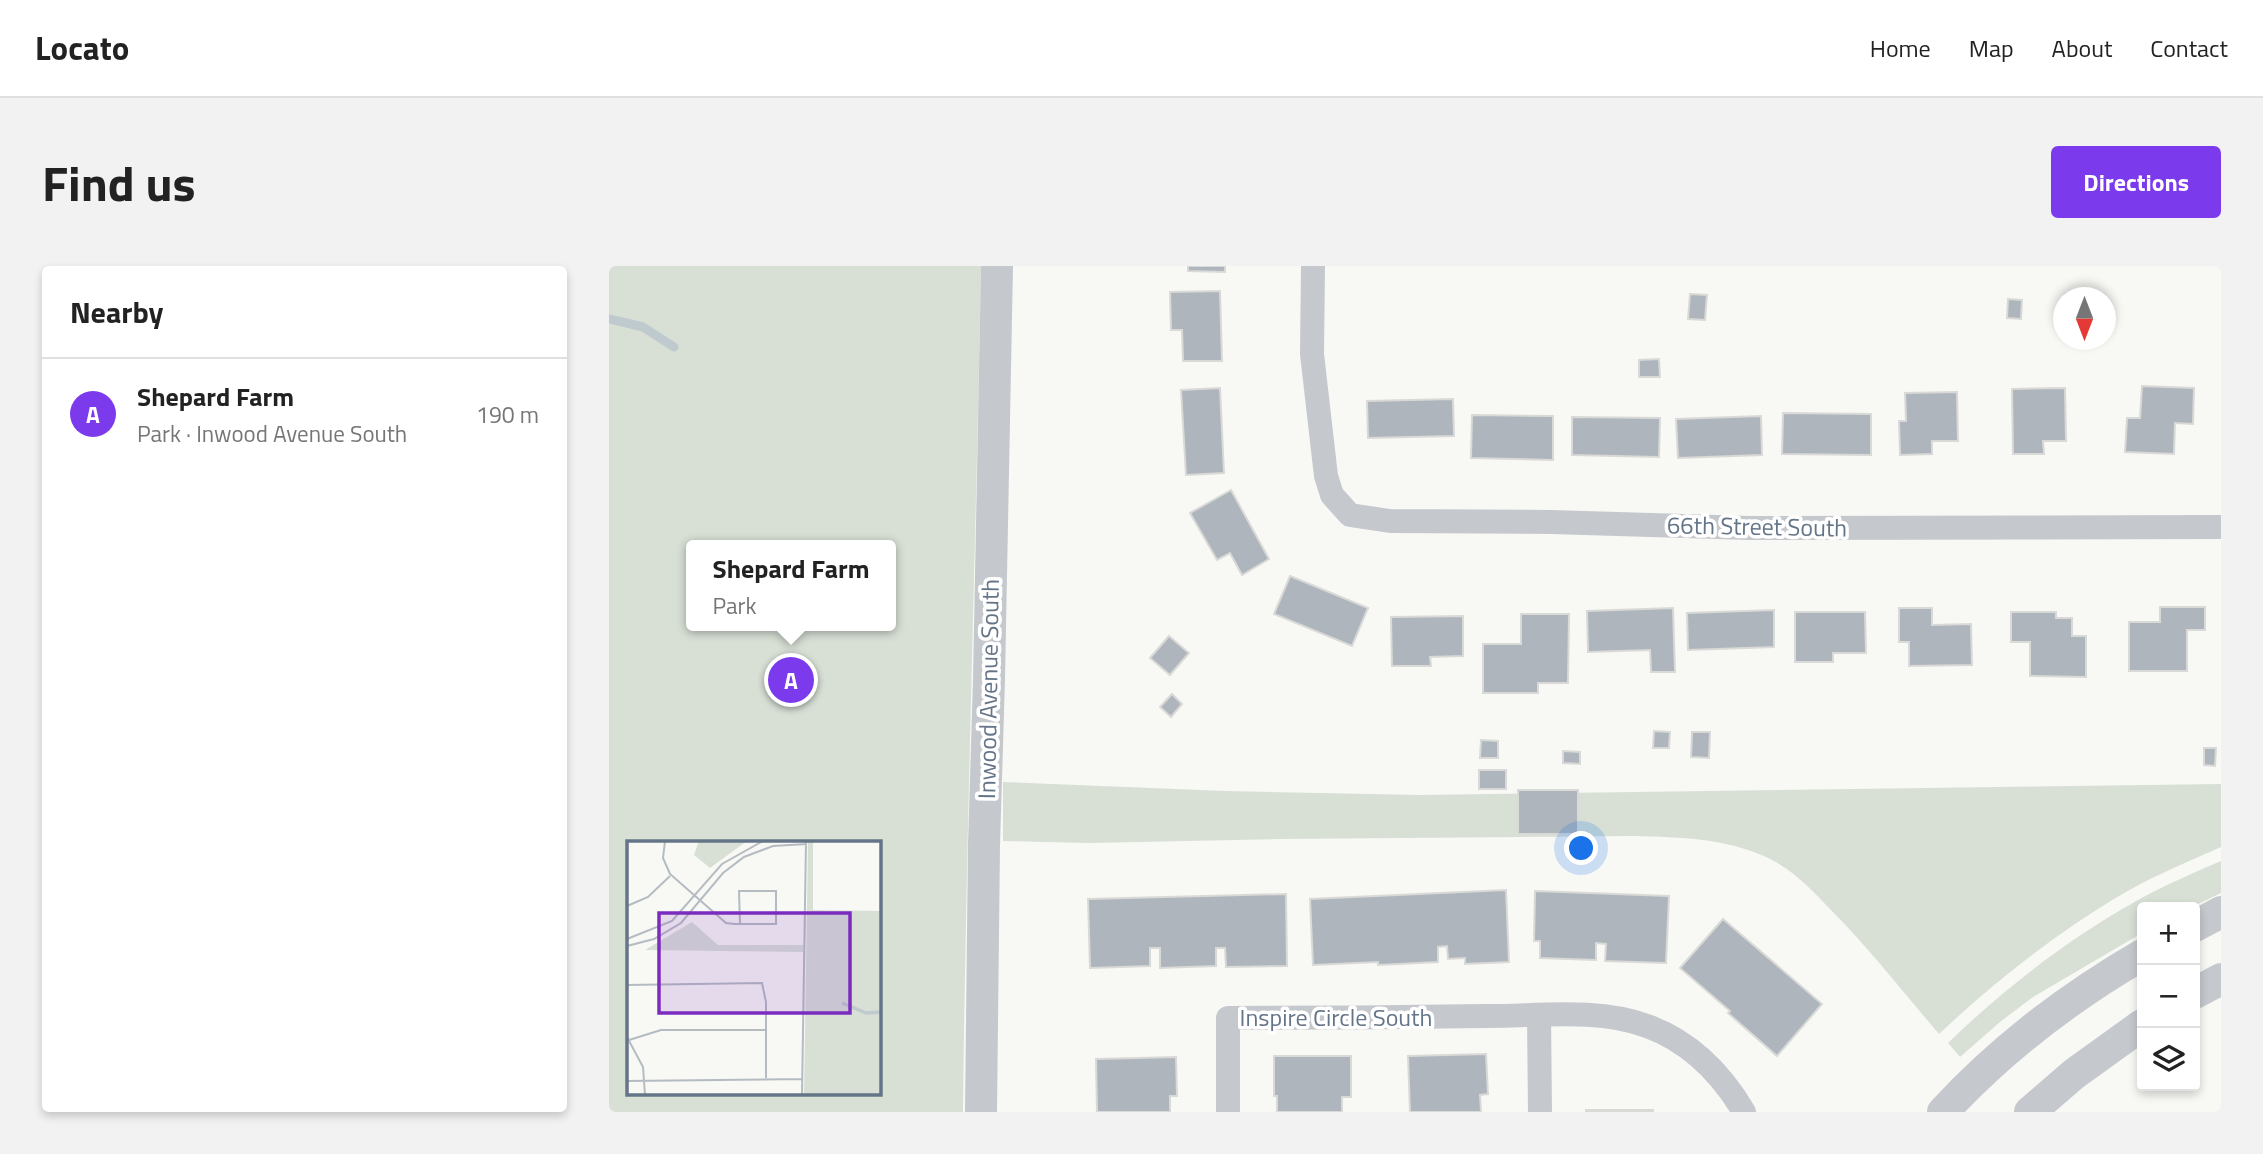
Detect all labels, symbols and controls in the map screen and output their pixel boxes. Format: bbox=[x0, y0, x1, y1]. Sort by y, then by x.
text: Locato bbox=[35, 23, 129, 73]
text: Home bbox=[1870, 30, 1931, 66]
text: Map bbox=[1969, 30, 2014, 66]
text: About bbox=[2052, 30, 2112, 66]
text: Contact bbox=[2150, 30, 2228, 66]
text: Find us bbox=[42, 145, 196, 220]
button: Directions bbox=[2051, 146, 2221, 218]
north arrow bbox=[2053, 287, 2116, 350]
text: Nearby bbox=[70, 289, 163, 335]
text: Shepard Farm bbox=[137, 377, 294, 416]
text: A bbox=[86, 397, 100, 432]
text: 190 m bbox=[476, 397, 539, 432]
text: Park · Inwood Avenue South bbox=[137, 416, 407, 451]
street label: 66th Street South bbox=[1667, 506, 1847, 546]
popup bbox=[686, 540, 896, 631]
text: Shepard Farm bbox=[712, 549, 870, 588]
street label: Inwood Avenue South bbox=[968, 579, 1008, 799]
text: Park bbox=[712, 588, 757, 623]
pin: A bbox=[768, 654, 814, 706]
your location bbox=[1564, 831, 1598, 865]
inset map bbox=[627, 841, 880, 1094]
map controls bbox=[2137, 902, 2200, 1091]
button: + bbox=[2137, 902, 2200, 965]
button: − bbox=[2137, 965, 2200, 1028]
street label: Inspire Circle South bbox=[1240, 999, 1432, 1035]
button: layers bbox=[2137, 1028, 2200, 1091]

